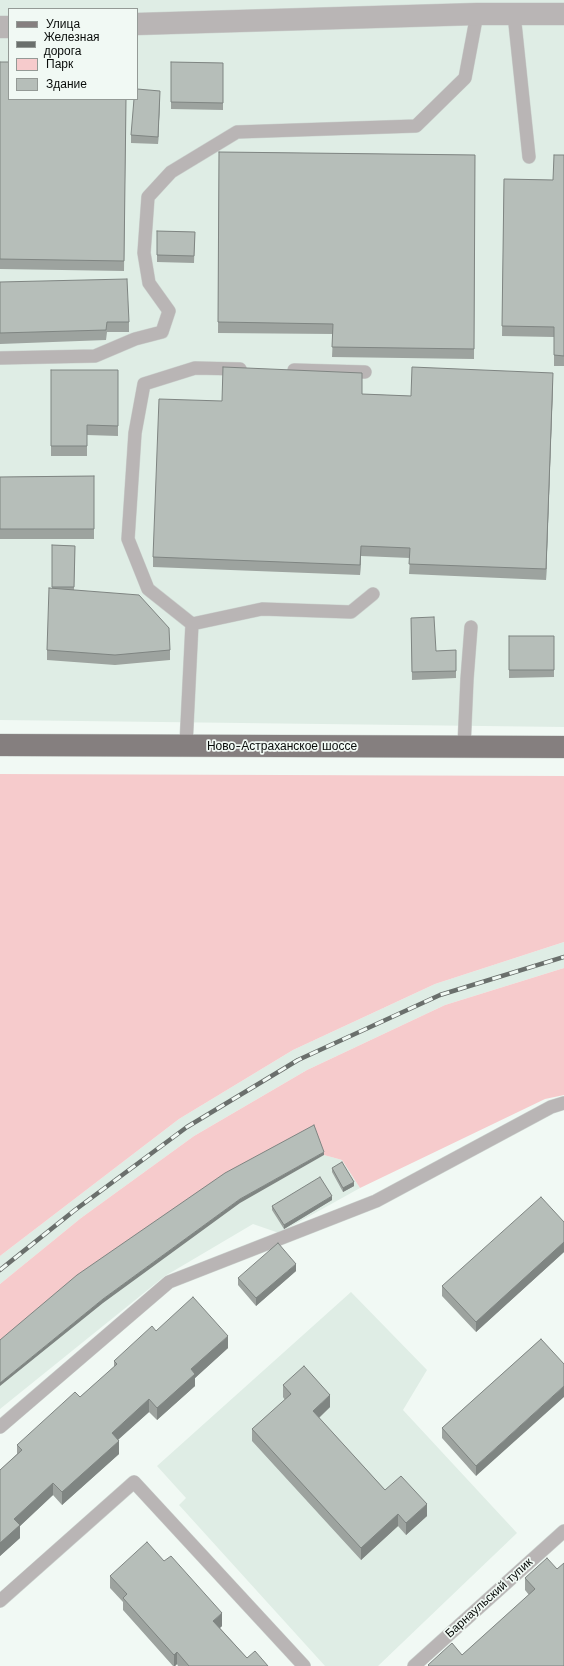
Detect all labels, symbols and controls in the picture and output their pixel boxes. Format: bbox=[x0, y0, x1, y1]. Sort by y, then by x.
legend bbox=[8, 8, 138, 100]
text: Улица bbox=[46, 17, 80, 31]
text: Железная дорога bbox=[44, 30, 100, 58]
text: Парк bbox=[46, 57, 73, 71]
text: Здание bbox=[46, 77, 87, 91]
street label: Ново-Астраханское шоссе bbox=[207, 739, 357, 753]
street label: Барнаульский тупик bbox=[442, 1555, 536, 1641]

